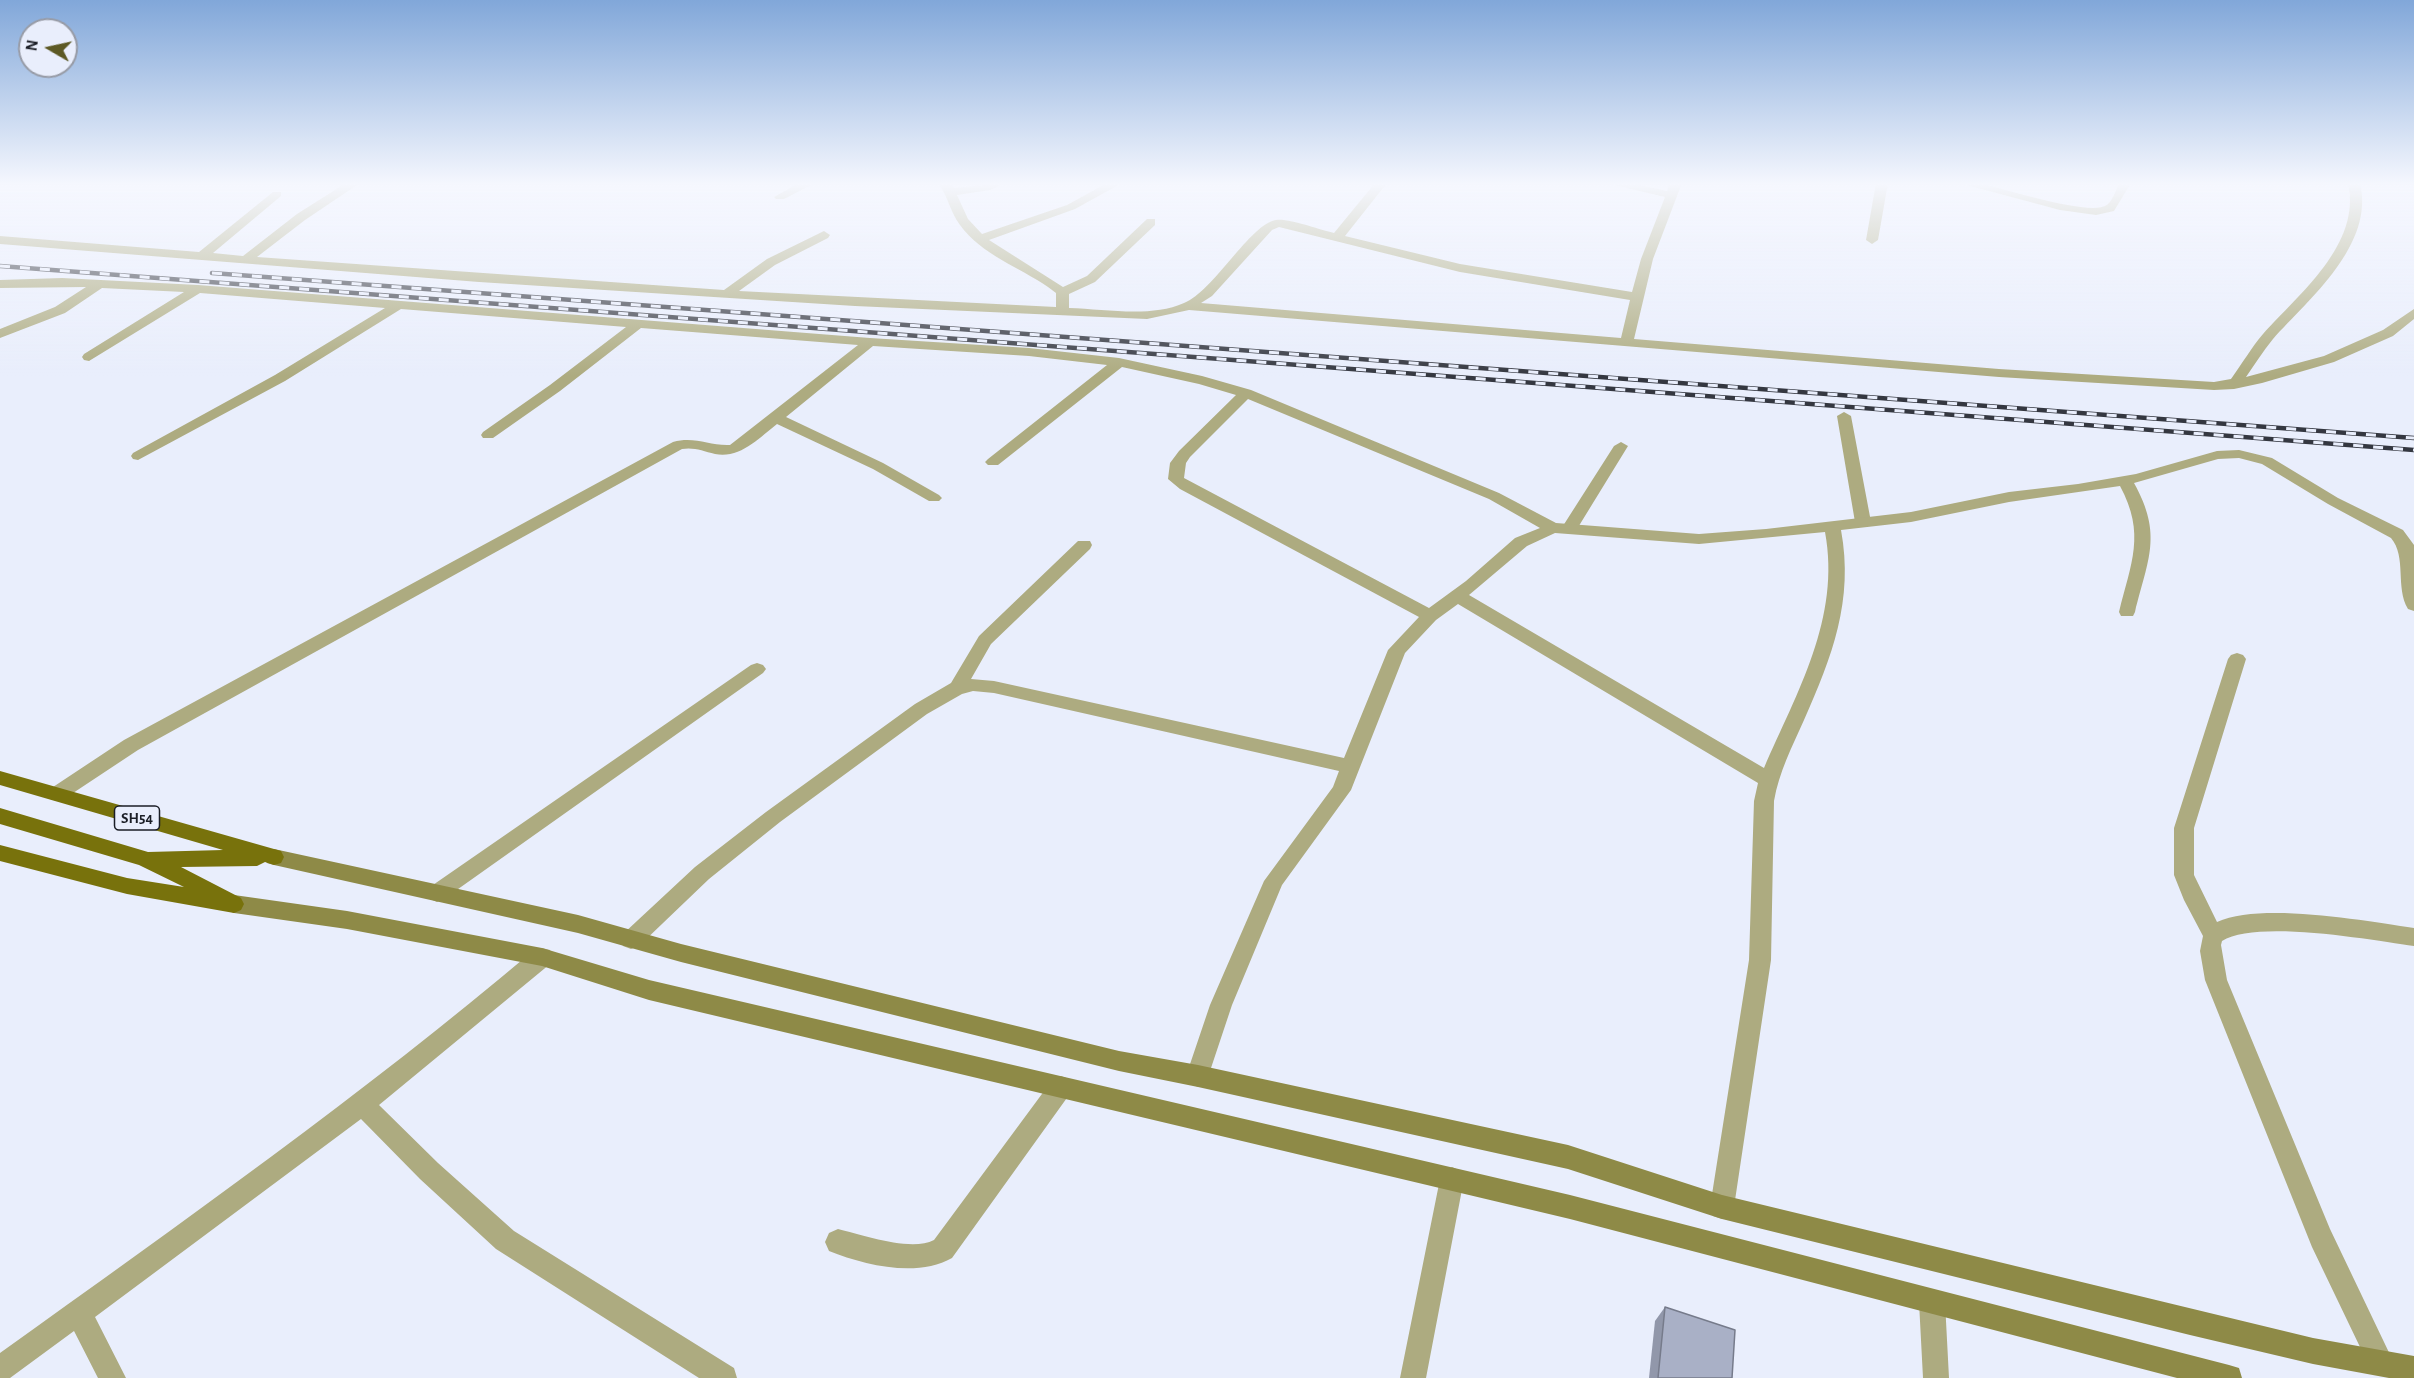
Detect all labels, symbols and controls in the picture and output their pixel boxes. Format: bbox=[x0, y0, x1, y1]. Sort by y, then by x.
north arrow bbox=[18, 18, 78, 78]
text: N bbox=[23, 39, 41, 52]
road number: SH54 bbox=[114, 806, 160, 830]

